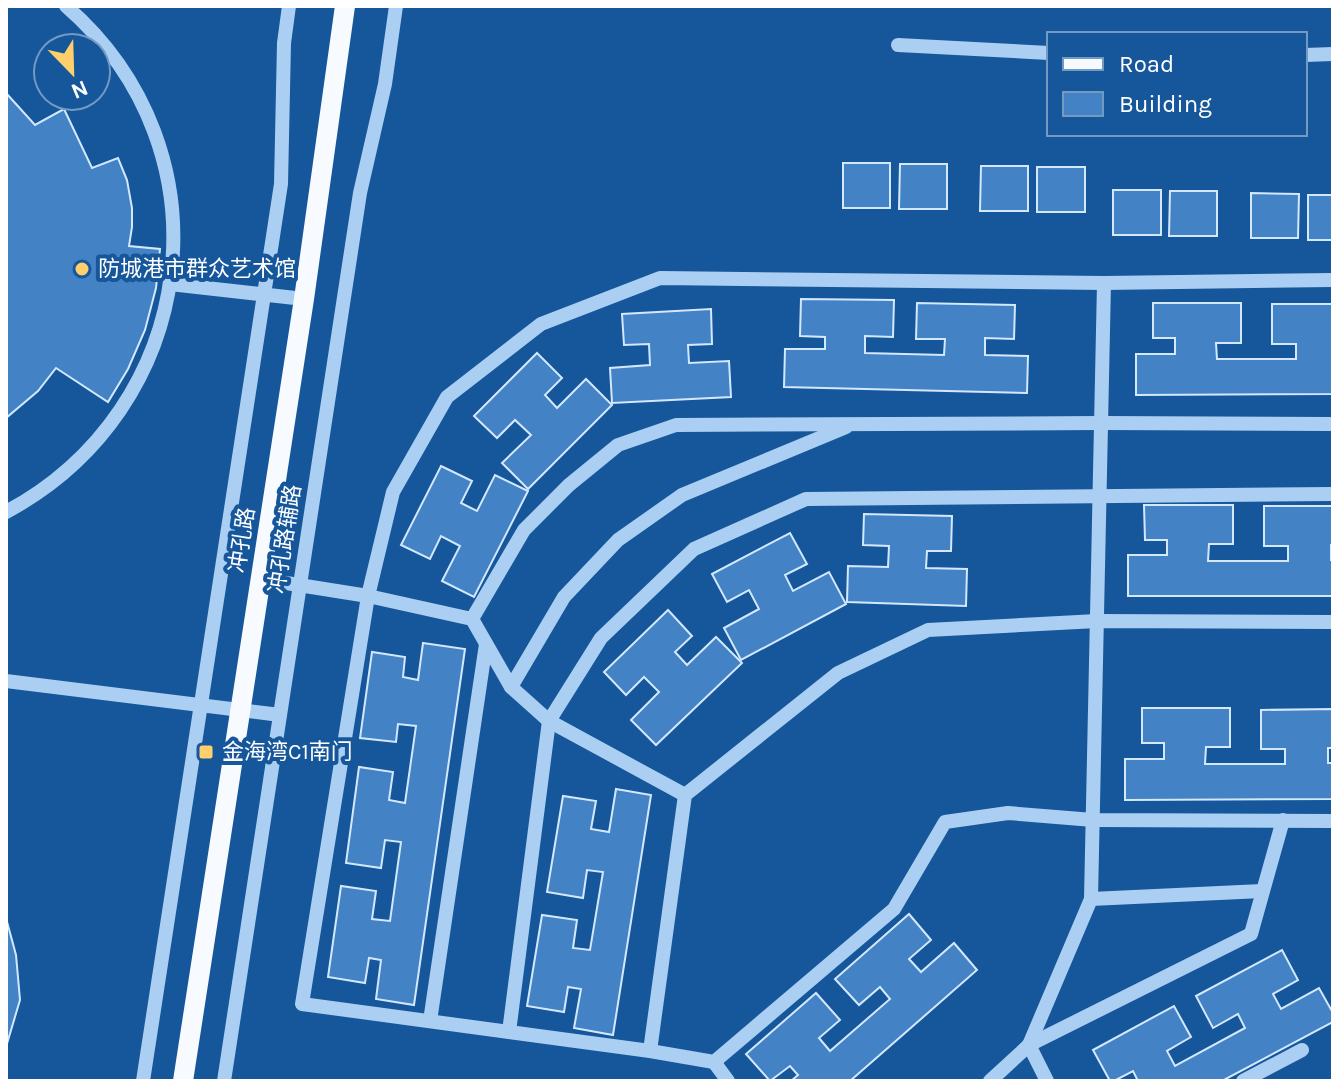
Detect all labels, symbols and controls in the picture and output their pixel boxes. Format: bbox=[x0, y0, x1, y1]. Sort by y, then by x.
north arrow bbox=[32, 32, 112, 112]
legend bbox=[1047, 32, 1307, 136]
text: Road bbox=[1119, 50, 1174, 78]
text: N bbox=[67, 74, 92, 105]
text: Building bbox=[1119, 90, 1212, 118]
place label: 防城港市群众艺术馆 bbox=[98, 256, 296, 282]
marker: 防城港市群众艺术馆 bbox=[73, 260, 91, 278]
street label: 冲孔路辅路 bbox=[264, 483, 306, 595]
street label: 冲孔路 bbox=[224, 505, 260, 575]
place label: 金海湾C1南门 bbox=[222, 739, 353, 765]
marker: 金海湾C1南门 bbox=[197, 743, 215, 761]

